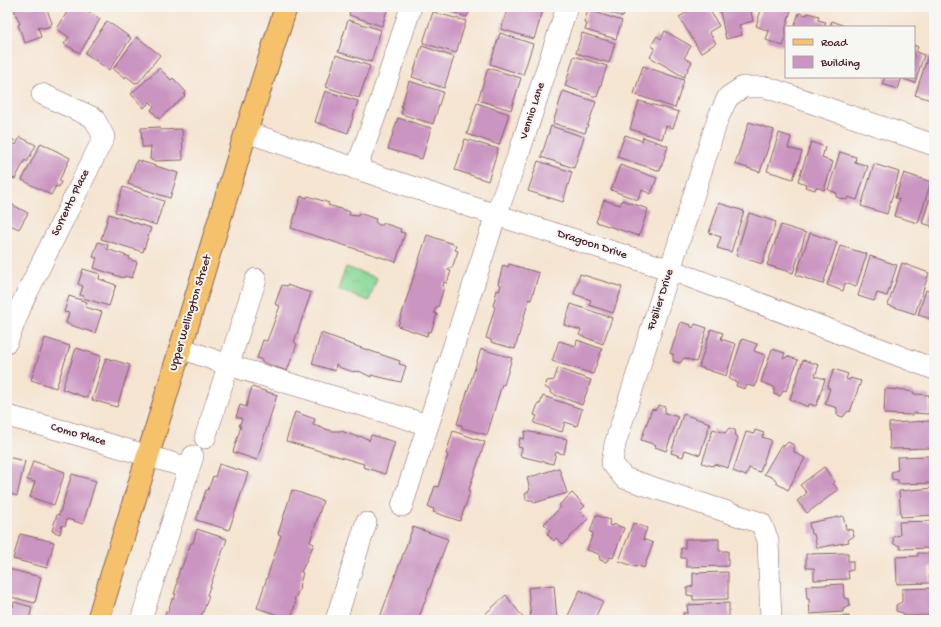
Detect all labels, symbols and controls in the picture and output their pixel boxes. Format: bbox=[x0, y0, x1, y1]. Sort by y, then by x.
legend bbox=[785, 26, 915, 78]
text: Road bbox=[821, 37, 848, 51]
text: Building bbox=[820, 57, 860, 71]
street label: Vennio Lane bbox=[517, 80, 549, 142]
street label: Sorrento Place bbox=[49, 167, 94, 239]
street label: Dragoon Drive bbox=[554, 227, 630, 263]
street label: Upper Wellington Street bbox=[167, 252, 216, 373]
street label: Fusilier Drive bbox=[644, 267, 678, 333]
street label: Como Place bbox=[49, 420, 108, 450]

